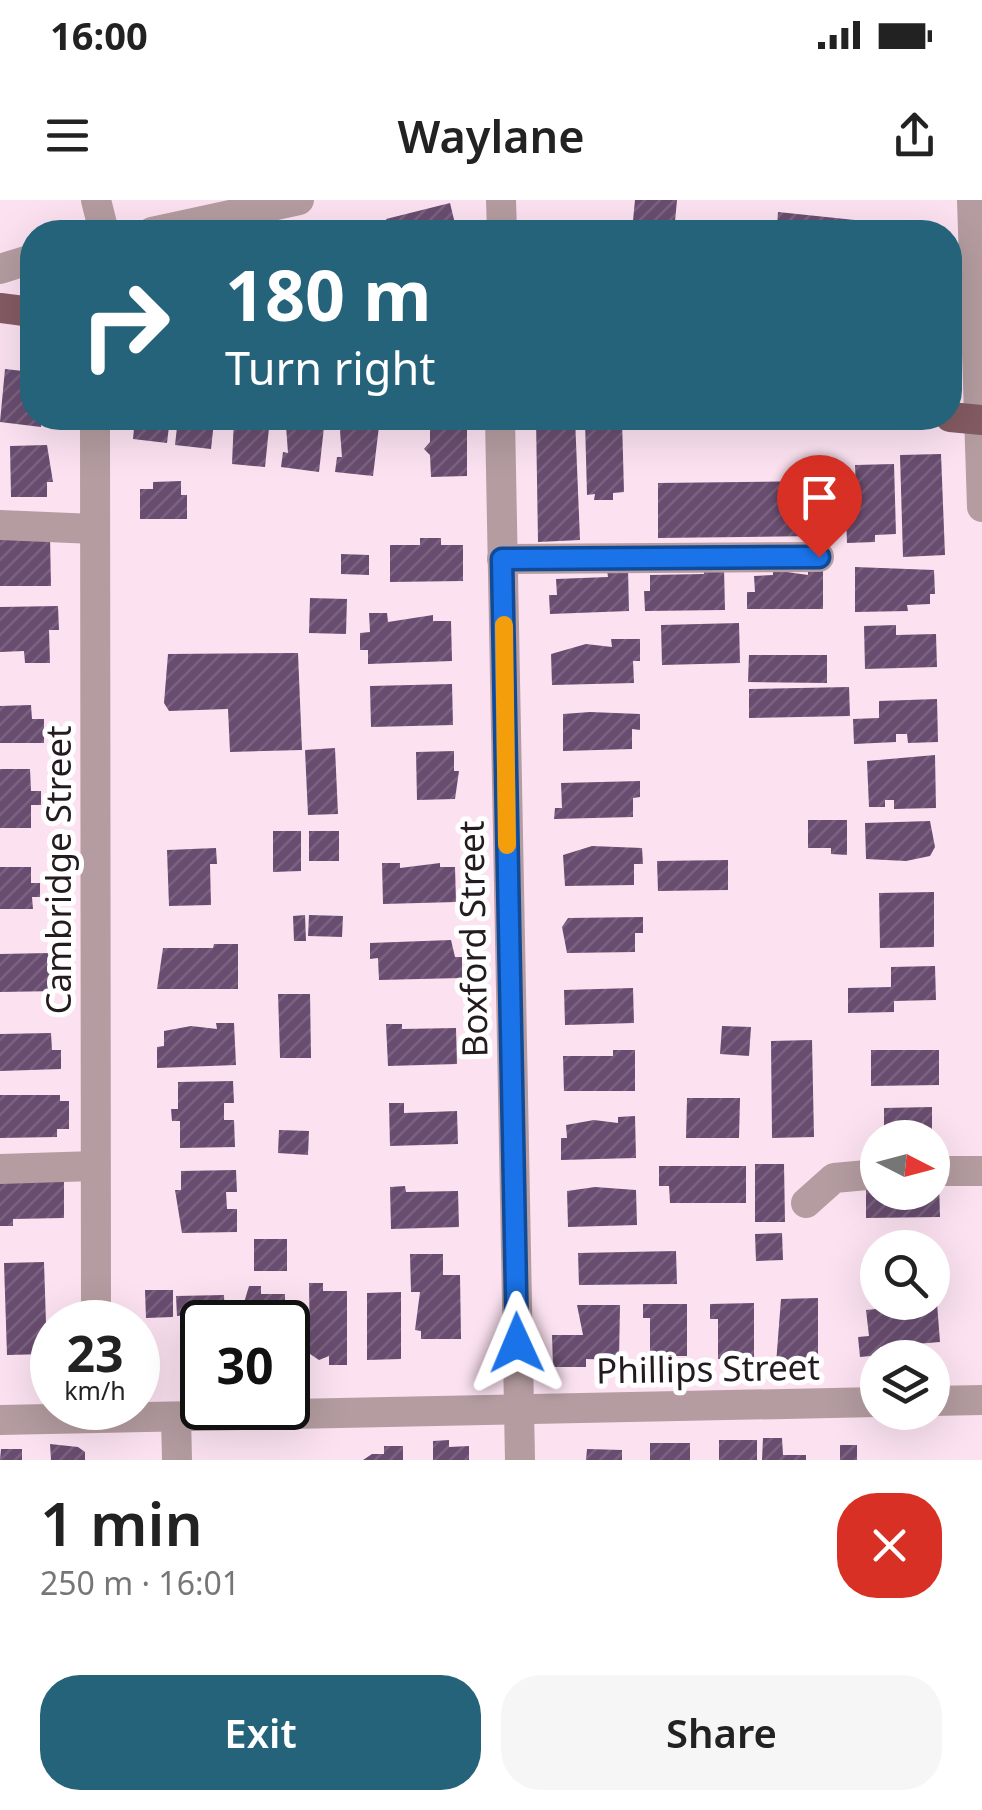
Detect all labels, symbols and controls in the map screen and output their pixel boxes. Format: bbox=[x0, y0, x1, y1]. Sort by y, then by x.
text: 16:00 bbox=[50, 9, 148, 61]
text: Waylane bbox=[397, 105, 585, 166]
icon: menu bbox=[40, 108, 95, 163]
icon: share bbox=[887, 108, 942, 163]
text: 180 m bbox=[225, 246, 432, 342]
icon: right bbox=[60, 260, 190, 390]
text: Turn right bbox=[225, 337, 436, 398]
pin bbox=[777, 455, 862, 558]
icon: arrive bbox=[792, 470, 847, 525]
street label: Cambridge Street bbox=[34, 725, 81, 1015]
street label: Boxford Street bbox=[446, 820, 498, 1058]
north arrow bbox=[860, 1120, 950, 1210]
map controls bbox=[860, 1120, 950, 1430]
button: search bbox=[860, 1230, 950, 1320]
position arrow bbox=[465, 1291, 569, 1395]
speed limit sign: 30 bbox=[180, 1300, 310, 1430]
text: 23 bbox=[66, 1319, 124, 1387]
button: layers bbox=[860, 1340, 950, 1430]
street label: Phillips Street bbox=[596, 1343, 820, 1393]
text: km/h bbox=[64, 1373, 126, 1407]
text: 1 min bbox=[40, 1482, 203, 1564]
button: close bbox=[837, 1493, 942, 1598]
text: 250 m · 16:01 bbox=[40, 1561, 240, 1604]
button: Exit bbox=[40, 1675, 481, 1790]
button: Share bbox=[501, 1675, 942, 1790]

